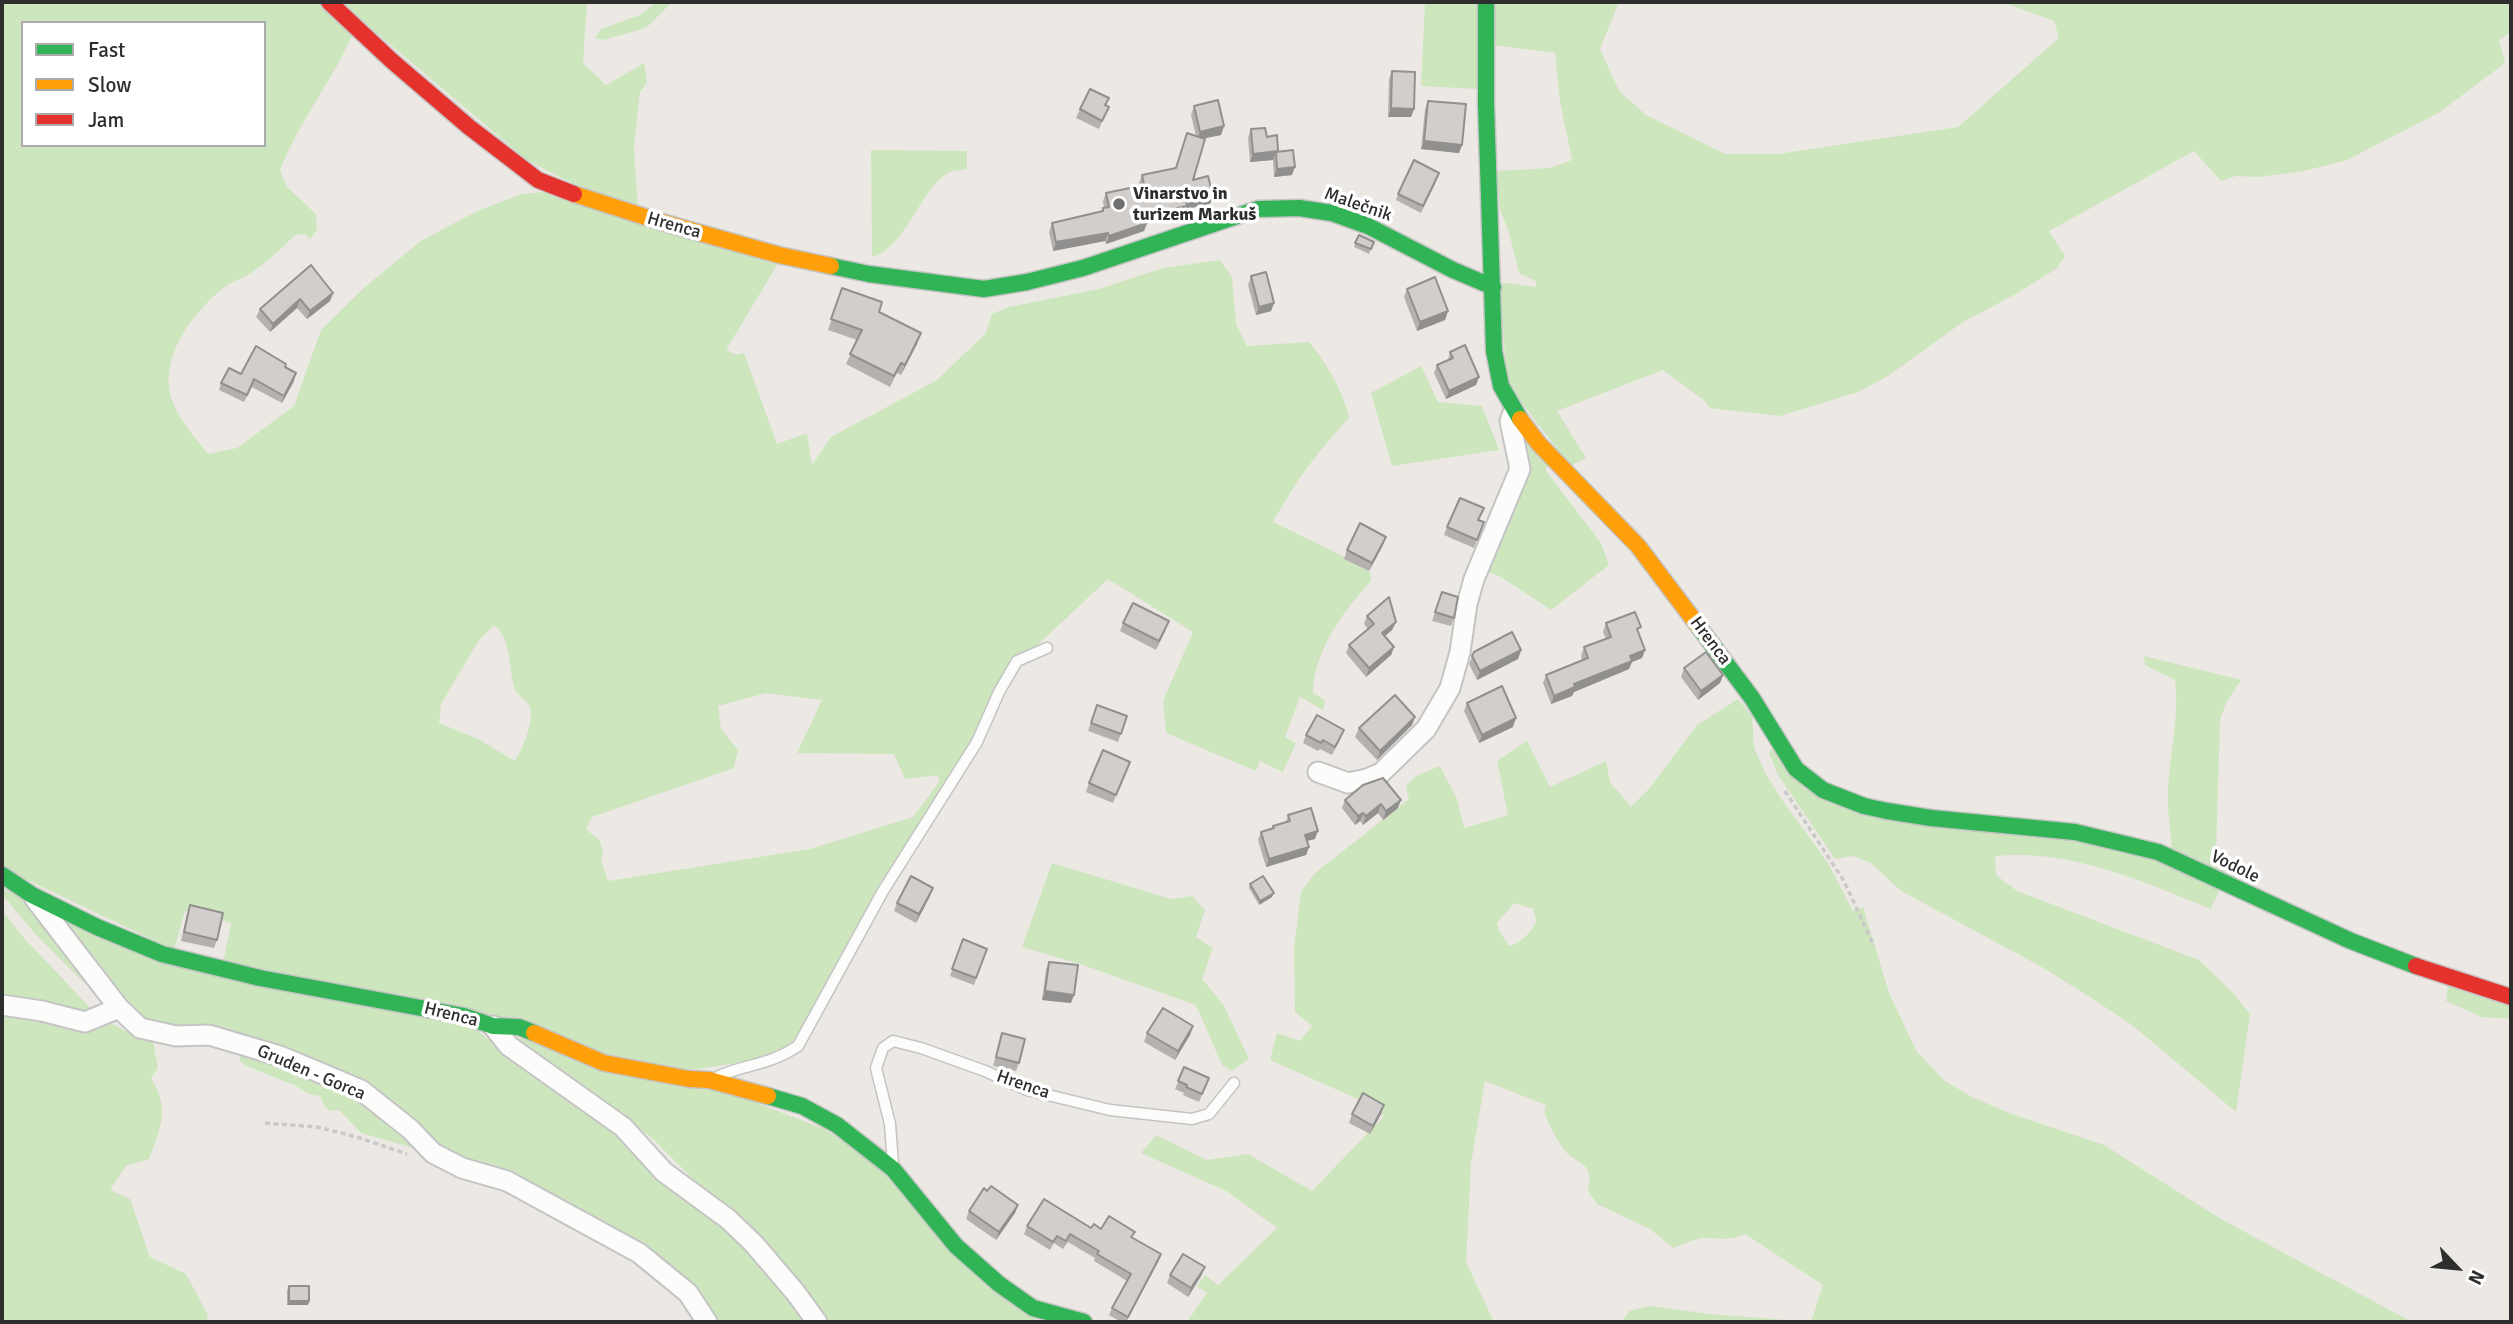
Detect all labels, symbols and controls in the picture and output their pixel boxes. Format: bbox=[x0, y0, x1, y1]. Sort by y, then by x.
legend bbox=[21, 21, 266, 147]
text: Fast bbox=[88, 37, 125, 63]
text: Slow bbox=[88, 72, 132, 98]
text: Jam bbox=[88, 107, 124, 133]
place label: Vinarstvo in turizem Markuš bbox=[1133, 183, 1256, 226]
street label: Malečnik bbox=[1321, 183, 1395, 227]
marker: Vinarstvo in turizem Markuš bbox=[1111, 196, 1127, 212]
street label: Hrenca bbox=[645, 208, 703, 244]
street label: Hrenca bbox=[1685, 613, 1735, 669]
street label: Vodole bbox=[2207, 846, 2263, 888]
street label: Hrenca bbox=[422, 998, 480, 1032]
street label: Gruden - Gorca bbox=[254, 1041, 368, 1105]
street label: Hrenca bbox=[994, 1066, 1052, 1104]
north arrow bbox=[2422, 1233, 2492, 1303]
text: N bbox=[2462, 1266, 2490, 1288]

